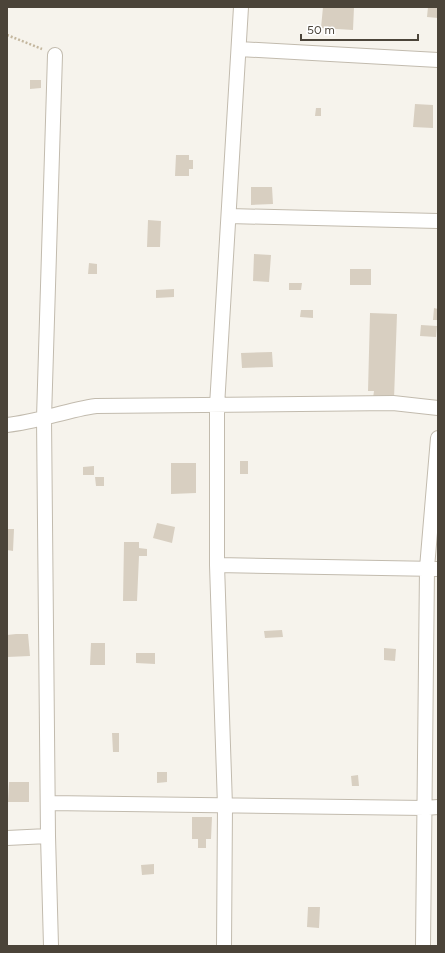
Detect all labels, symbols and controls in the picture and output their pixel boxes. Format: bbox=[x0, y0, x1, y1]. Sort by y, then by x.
scale bar bbox=[301, 16, 418, 42]
text: 50 m bbox=[307, 23, 335, 37]

